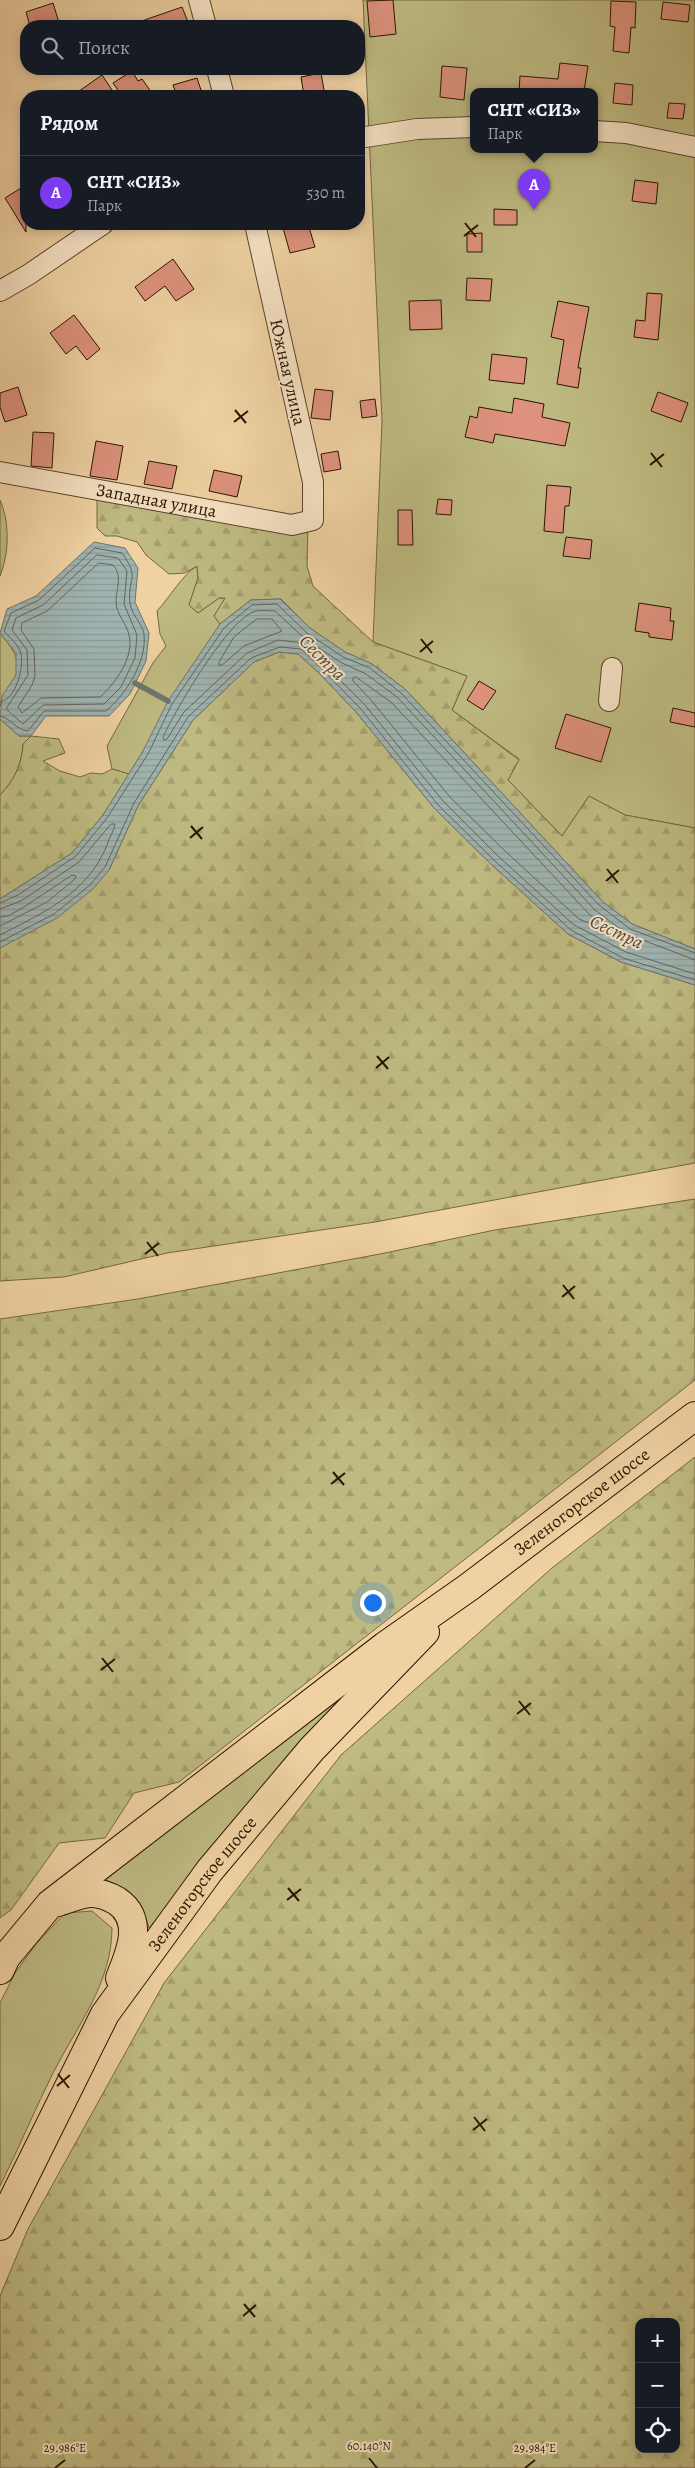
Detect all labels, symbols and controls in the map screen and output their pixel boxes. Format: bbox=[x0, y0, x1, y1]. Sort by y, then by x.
search box bbox=[20, 20, 365, 75]
icon: search bbox=[38, 34, 66, 62]
text: Поиск bbox=[78, 35, 130, 61]
popup bbox=[470, 88, 598, 153]
text: СНТ «СИЗ» bbox=[487, 97, 581, 123]
text: Рядом bbox=[40, 109, 98, 137]
text: Парк bbox=[487, 123, 523, 145]
text: СНТ «СИЗ» bbox=[87, 169, 180, 195]
pin: A bbox=[518, 169, 550, 210]
text: A bbox=[51, 182, 61, 204]
text: 530 m bbox=[306, 182, 345, 204]
text: Парк bbox=[87, 195, 122, 217]
street label: Южная улица bbox=[264, 316, 312, 428]
street label: Западная улица bbox=[94, 478, 219, 523]
water label: Сестра bbox=[293, 629, 351, 687]
water label: Сестра bbox=[586, 908, 648, 956]
street label: Зеленогорское шоссе bbox=[509, 1442, 655, 1561]
your location bbox=[360, 1590, 386, 1616]
street label: Зеленогорское шоссе bbox=[142, 1811, 262, 1957]
map controls bbox=[635, 2318, 680, 2453]
button: + bbox=[635, 2318, 680, 2363]
button: − bbox=[635, 2363, 680, 2408]
button: locate bbox=[635, 2408, 680, 2453]
text: 60.140°N bbox=[347, 2438, 391, 2454]
text: 29.986°E bbox=[44, 2440, 86, 2456]
text: 29.984°E bbox=[514, 2440, 556, 2456]

